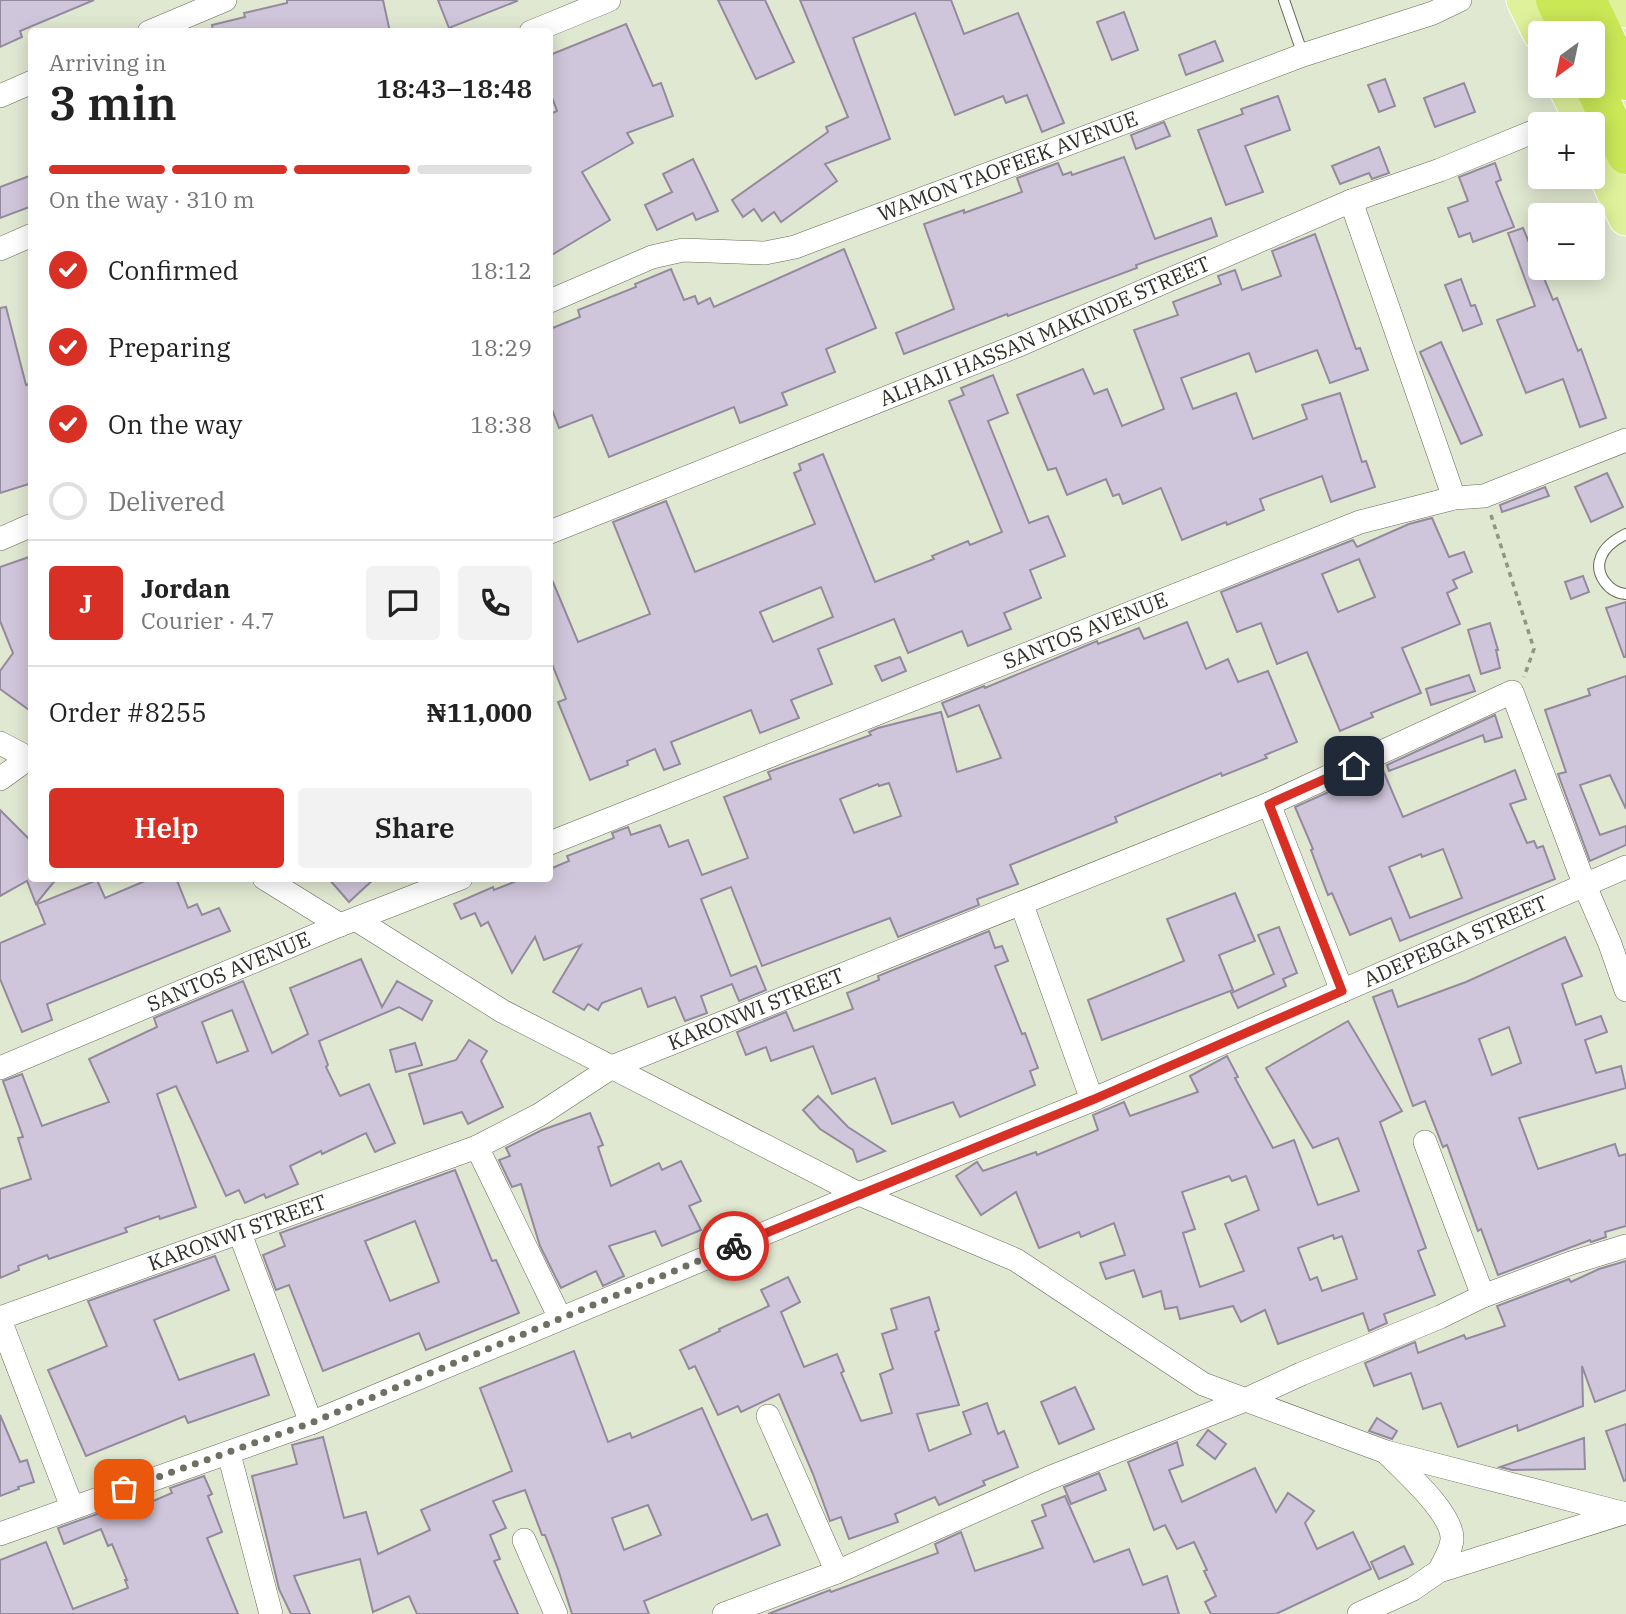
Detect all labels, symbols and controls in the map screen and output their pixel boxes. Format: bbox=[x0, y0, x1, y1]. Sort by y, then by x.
north arrow bbox=[1528, 21, 1605, 98]
map controls bbox=[1528, 21, 1605, 280]
text: Arriving in bbox=[49, 47, 166, 77]
text: 18:43–18:48 bbox=[376, 71, 532, 105]
text: 3 min bbox=[49, 73, 177, 133]
street label: WAMON TAOFEEK AVENUE bbox=[873, 104, 1141, 228]
button: + bbox=[1528, 112, 1605, 189]
text: On the way · 310 m bbox=[49, 184, 255, 214]
button: − bbox=[1528, 203, 1605, 280]
street label: ALHAJI HASSAN MAKINDE STREET bbox=[875, 249, 1214, 412]
icon: check bbox=[49, 251, 87, 289]
text: Confirmed bbox=[108, 253, 239, 287]
text: 18:12 bbox=[470, 255, 532, 285]
icon: check bbox=[49, 328, 87, 366]
text: Preparing bbox=[108, 330, 230, 364]
text: 18:29 bbox=[470, 332, 532, 362]
icon: check bbox=[49, 405, 87, 443]
text: On the way bbox=[108, 407, 242, 441]
text: 18:38 bbox=[470, 409, 532, 439]
text: Delivered bbox=[108, 484, 225, 518]
button: chat bbox=[366, 566, 440, 640]
button: phone bbox=[458, 566, 532, 640]
text: Jordan bbox=[141, 571, 231, 605]
street label: SANTOS AVENUE bbox=[999, 585, 1171, 675]
text: J bbox=[79, 586, 93, 620]
text: Courier · 4.7 bbox=[141, 605, 275, 635]
text: Order #8255 bbox=[49, 695, 207, 729]
text: ₦11,000 bbox=[427, 695, 532, 729]
pin bbox=[1324, 736, 1384, 796]
icon: home bbox=[1335, 747, 1373, 785]
button: Help bbox=[49, 788, 284, 868]
button: Share bbox=[298, 788, 532, 868]
street label: ADEPEBGA STREET bbox=[1359, 888, 1552, 993]
street label: SANTOS AVENUE bbox=[142, 924, 314, 1018]
street label: KARONWI STREET bbox=[663, 961, 848, 1056]
street label: KARONWI STREET bbox=[144, 1187, 330, 1277]
courier bbox=[699, 1211, 769, 1281]
icon: bike bbox=[715, 1227, 753, 1265]
pin bbox=[94, 1459, 154, 1519]
icon: bag bbox=[105, 1470, 143, 1508]

